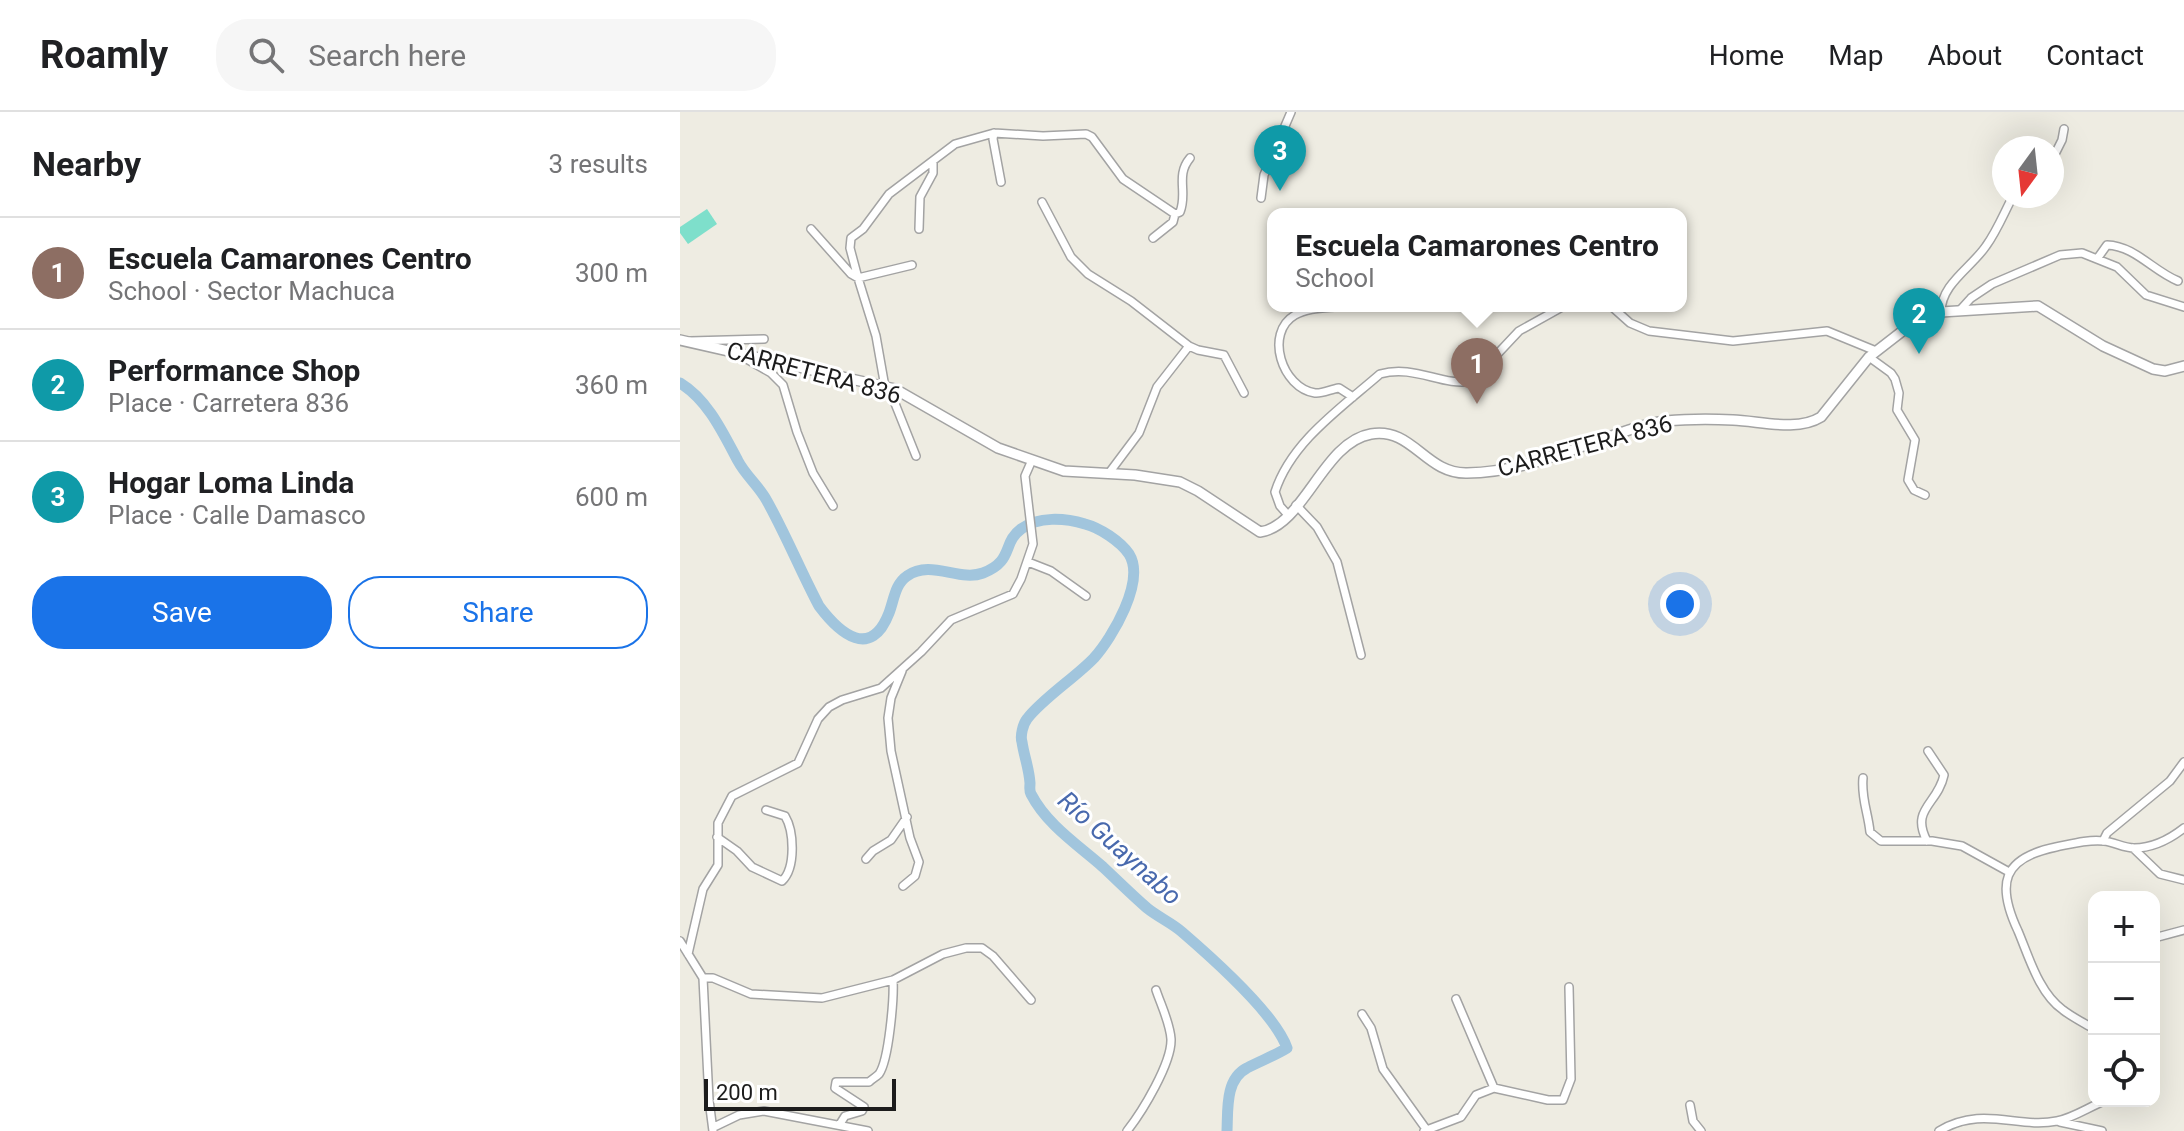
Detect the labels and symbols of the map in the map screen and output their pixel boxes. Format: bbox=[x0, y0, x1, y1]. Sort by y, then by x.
pin: 3 bbox=[1254, 125, 1306, 191]
north arrow bbox=[1992, 136, 2064, 208]
pin: 2 bbox=[1893, 288, 1945, 354]
street label: CARRETERA 836 bbox=[724, 336, 904, 410]
pin: 1 bbox=[1451, 338, 1503, 404]
street label: CARRETERA 836 bbox=[1495, 409, 1675, 483]
your location bbox=[1660, 584, 1700, 624]
water label: Río Guaynabo bbox=[1052, 785, 1188, 911]
scale bar bbox=[704, 1075, 896, 1111]

